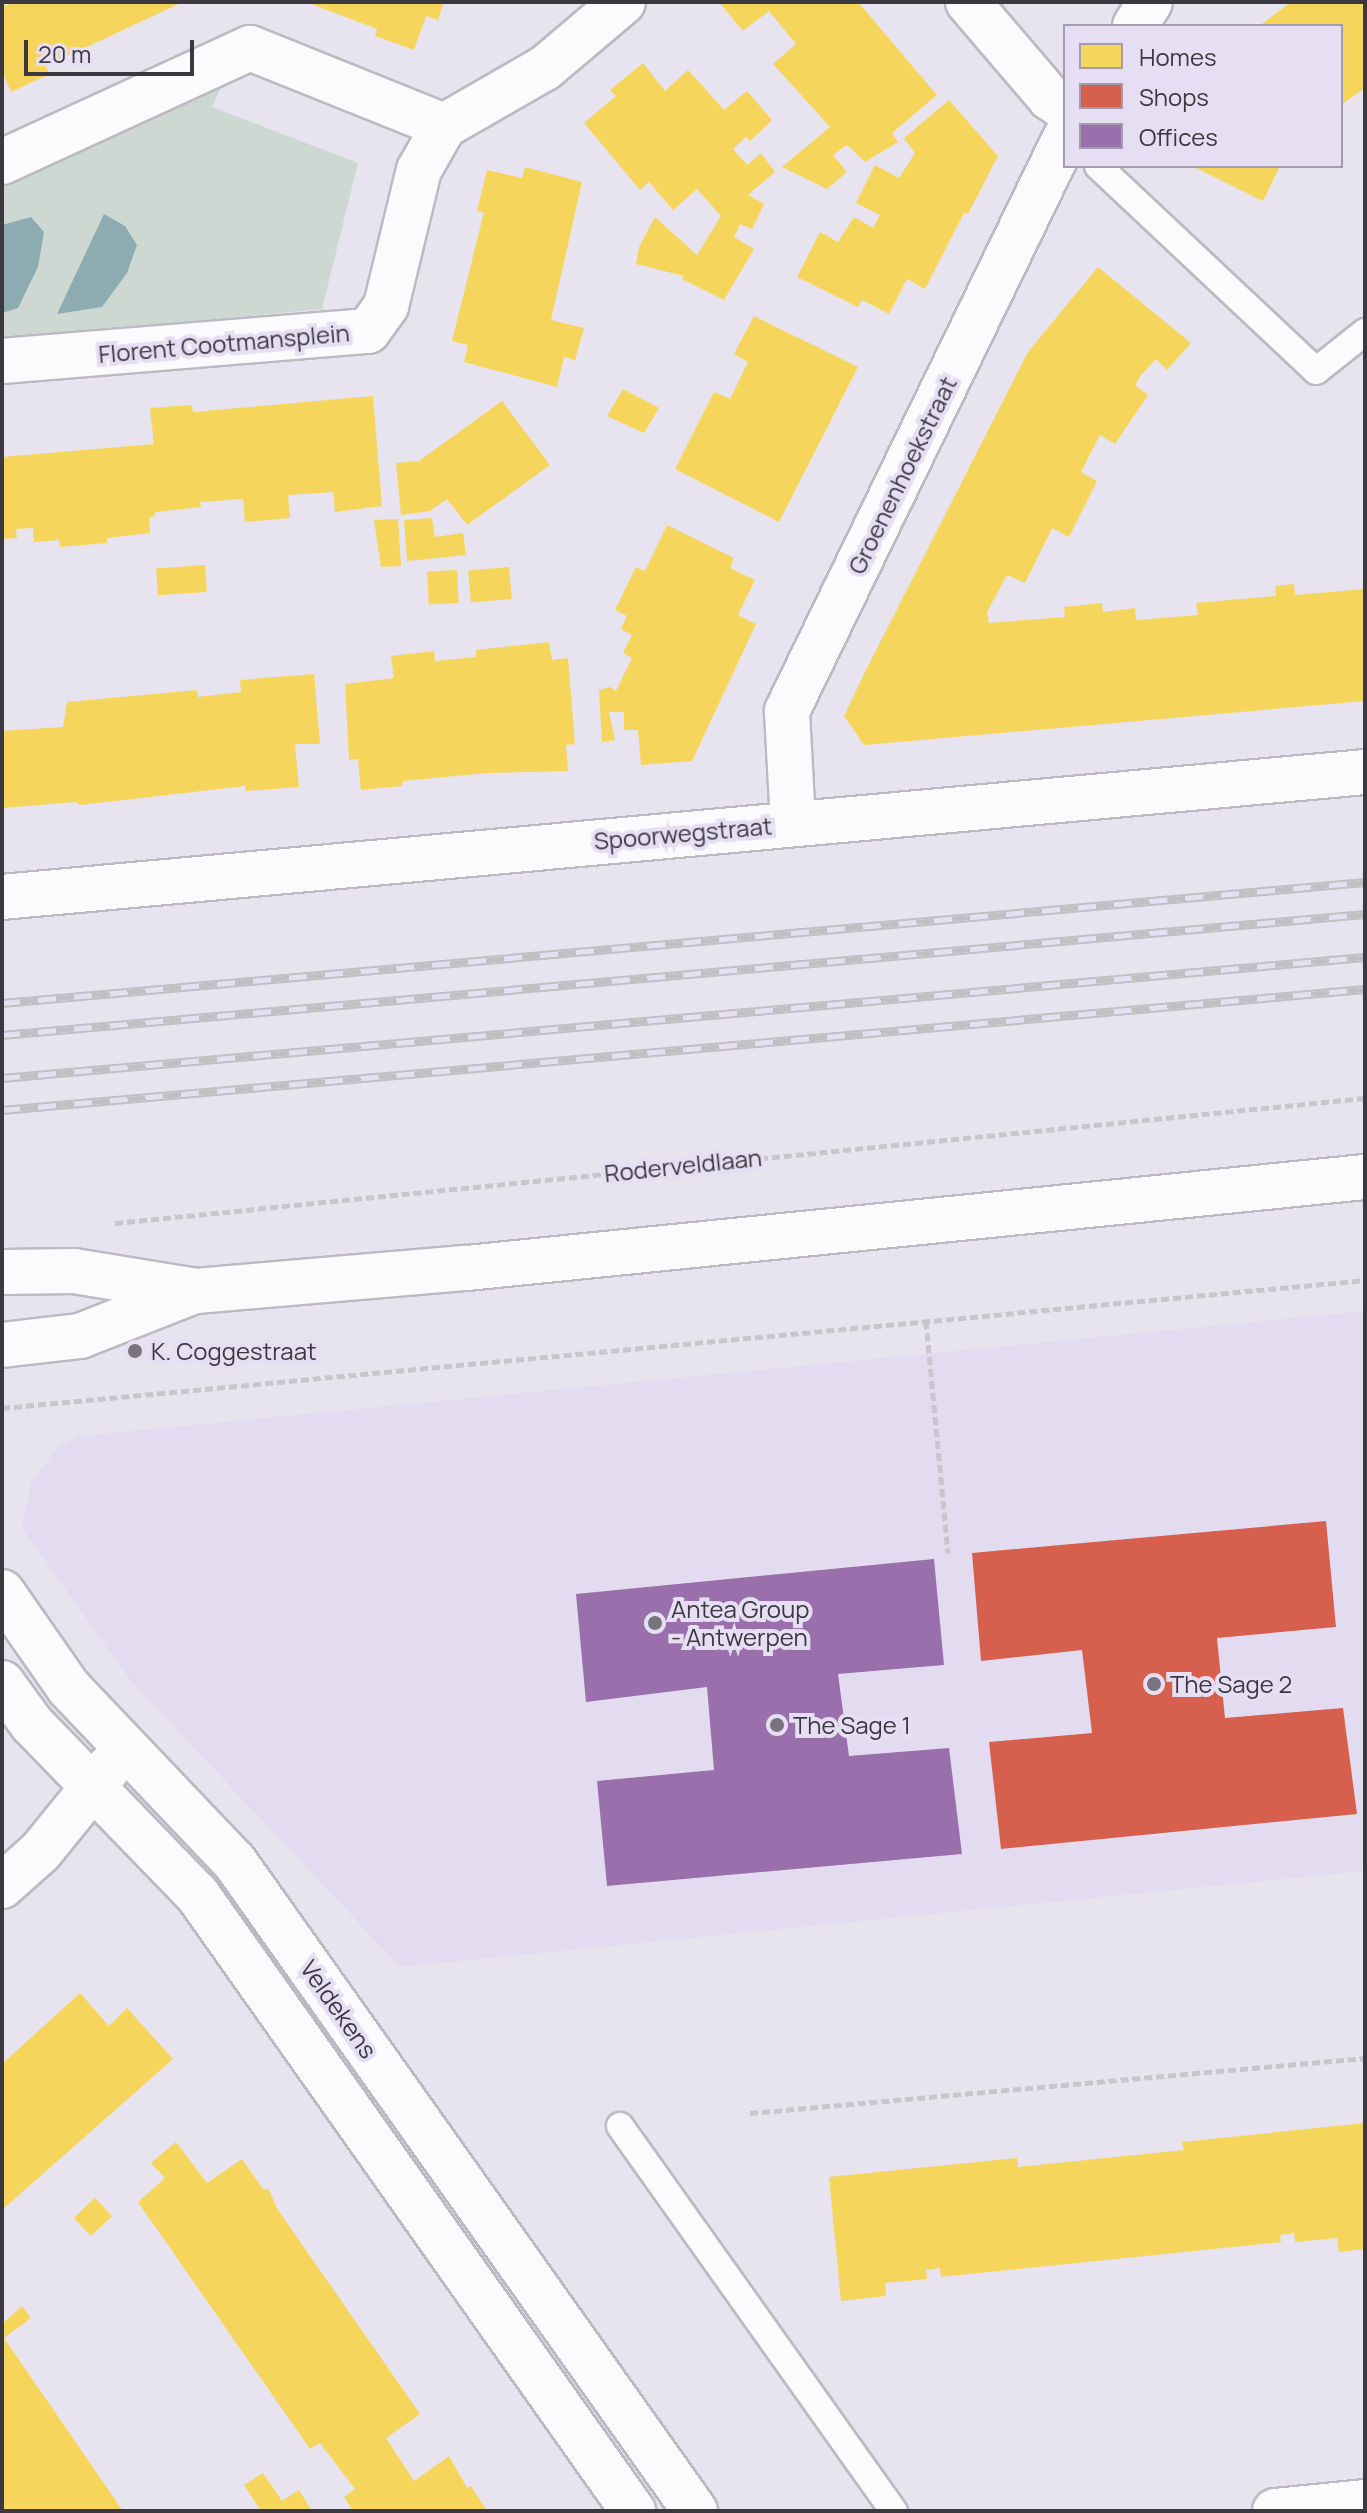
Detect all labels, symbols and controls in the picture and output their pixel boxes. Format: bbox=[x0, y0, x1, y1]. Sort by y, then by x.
scale bar bbox=[28, 24, 198, 74]
legend bbox=[1063, 24, 1343, 168]
text: 20 m bbox=[38, 37, 91, 70]
text: Homes bbox=[1139, 40, 1217, 73]
text: Shops bbox=[1139, 80, 1209, 113]
text: Offices bbox=[1139, 120, 1218, 153]
street label: Florent Cootmansplein bbox=[97, 318, 351, 368]
street label: Groenenhoekstraat bbox=[842, 372, 962, 578]
street label: Spoorwegstraat bbox=[593, 811, 773, 855]
street label: Roderveldlaan bbox=[603, 1142, 763, 1188]
place label: K. Coggestraat bbox=[151, 1337, 317, 1365]
marker: K. Coggestraat bbox=[126, 1342, 144, 1360]
place label: Antea Group - Antwerpen bbox=[671, 1595, 810, 1651]
marker: Antea Group - Antwerpen bbox=[646, 1614, 664, 1632]
place label: The Sage 2 bbox=[1170, 1670, 1292, 1698]
marker: The Sage 2 bbox=[1145, 1675, 1163, 1693]
place label: The Sage 1 bbox=[793, 1711, 911, 1739]
marker: The Sage 1 bbox=[768, 1716, 786, 1734]
street label: Veldekens bbox=[295, 1954, 383, 2064]

